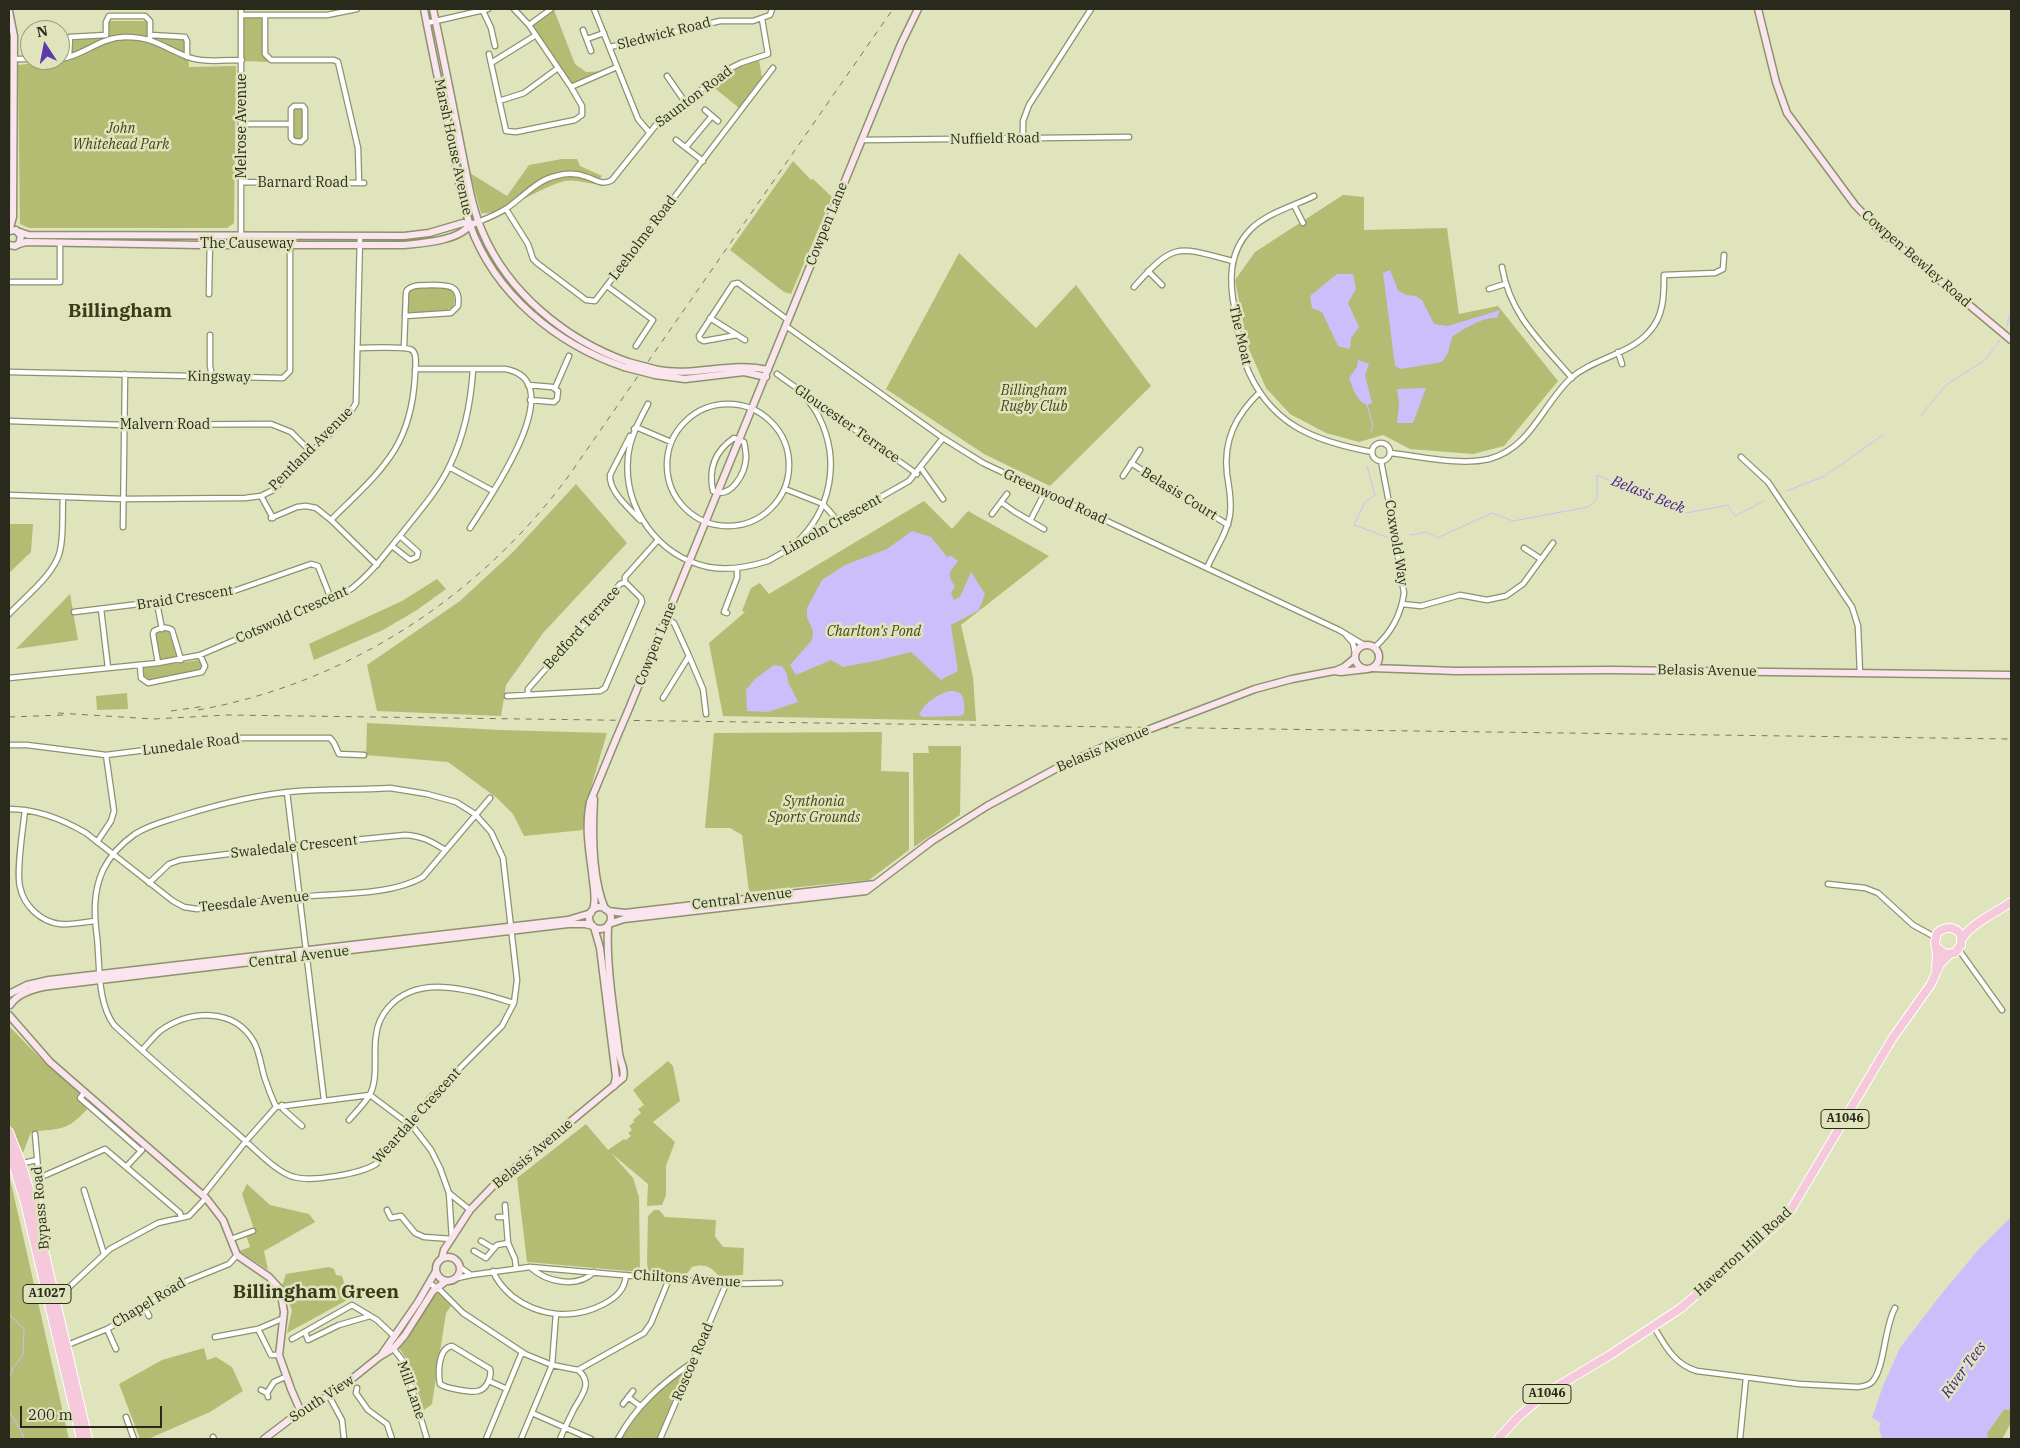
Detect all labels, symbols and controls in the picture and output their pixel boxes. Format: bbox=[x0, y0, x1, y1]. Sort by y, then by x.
street label: Sledwick Road bbox=[615, 14, 713, 54]
north arrow bbox=[20, 20, 70, 70]
text: N bbox=[35, 21, 49, 41]
street label: Saunton Road bbox=[652, 63, 736, 131]
street label: Melrose Avenue bbox=[234, 74, 250, 178]
street label: Marsh House Avenue bbox=[430, 77, 476, 217]
park label: John Whitehead Park bbox=[72, 121, 170, 154]
street label: Nuffield Road bbox=[950, 130, 1040, 148]
street label: Barnard Road bbox=[257, 175, 349, 191]
street label: Cowpen Lane bbox=[803, 180, 851, 268]
street label: Leeholme Road bbox=[606, 192, 680, 284]
street label: Cowpen Bewley Road bbox=[1858, 207, 1974, 311]
street label: The Causeway bbox=[200, 236, 294, 252]
district label: Billingham bbox=[68, 301, 172, 323]
street label: The Moat bbox=[1225, 303, 1255, 367]
street label: Kingsway bbox=[187, 368, 251, 386]
street label: Gloucester Terrace bbox=[791, 381, 903, 467]
park label: Billingham Rugby Club bbox=[1001, 383, 1067, 416]
street label: Pentland Avenue bbox=[266, 404, 356, 494]
street label: Malvern Road bbox=[120, 417, 210, 433]
street label: Belasis Court bbox=[1138, 464, 1220, 524]
street label: Greenwood Road bbox=[1001, 466, 1109, 528]
water label: Belasis Beck bbox=[1609, 472, 1687, 518]
street label: Lincoln Crescent bbox=[779, 491, 885, 559]
street label: Coxwold Way bbox=[1381, 499, 1411, 587]
street label: Braid Crescent bbox=[136, 582, 234, 614]
street label: Cotswold Crescent bbox=[233, 583, 351, 647]
street label: Bedford Terrace bbox=[540, 583, 624, 673]
street label: Cowpen Lane bbox=[632, 600, 680, 688]
park label: Charlton's Pond bbox=[827, 624, 921, 640]
street label: Belasis Avenue bbox=[1657, 662, 1757, 680]
street label: Belasis Avenue bbox=[1054, 722, 1152, 776]
street label: Lunedale Road bbox=[141, 731, 241, 759]
park label: Synthonia Sports Grounds bbox=[768, 794, 860, 826]
street label: Swaledale Crescent bbox=[230, 832, 358, 862]
street label: Central Avenue bbox=[691, 885, 793, 913]
street label: Teesdale Avenue bbox=[198, 888, 310, 916]
street label: Central Avenue bbox=[248, 943, 350, 971]
street label: Weardale Crescent bbox=[369, 1065, 465, 1167]
road number: A1046 bbox=[1821, 1110, 1869, 1128]
street label: Belasis Avenue bbox=[490, 1116, 576, 1192]
street label: Bypass Road bbox=[29, 1166, 53, 1250]
street label: Haverton Hill Road bbox=[1691, 1204, 1795, 1300]
street label: Chiltons Avenue bbox=[633, 1267, 741, 1291]
street label: Chapel Road bbox=[109, 1275, 189, 1331]
district label: Billingham Green bbox=[233, 1282, 399, 1304]
road number: A1027 bbox=[23, 1285, 71, 1304]
street label: Roscoe Road bbox=[669, 1320, 717, 1404]
water label: River Tees bbox=[1938, 1339, 1990, 1401]
street label: Mill Lane bbox=[393, 1359, 429, 1421]
street label: South View bbox=[287, 1372, 357, 1426]
road number: A1046 bbox=[1523, 1385, 1571, 1404]
scale bar bbox=[22, 1396, 165, 1428]
text: 200 m bbox=[28, 1405, 73, 1424]

